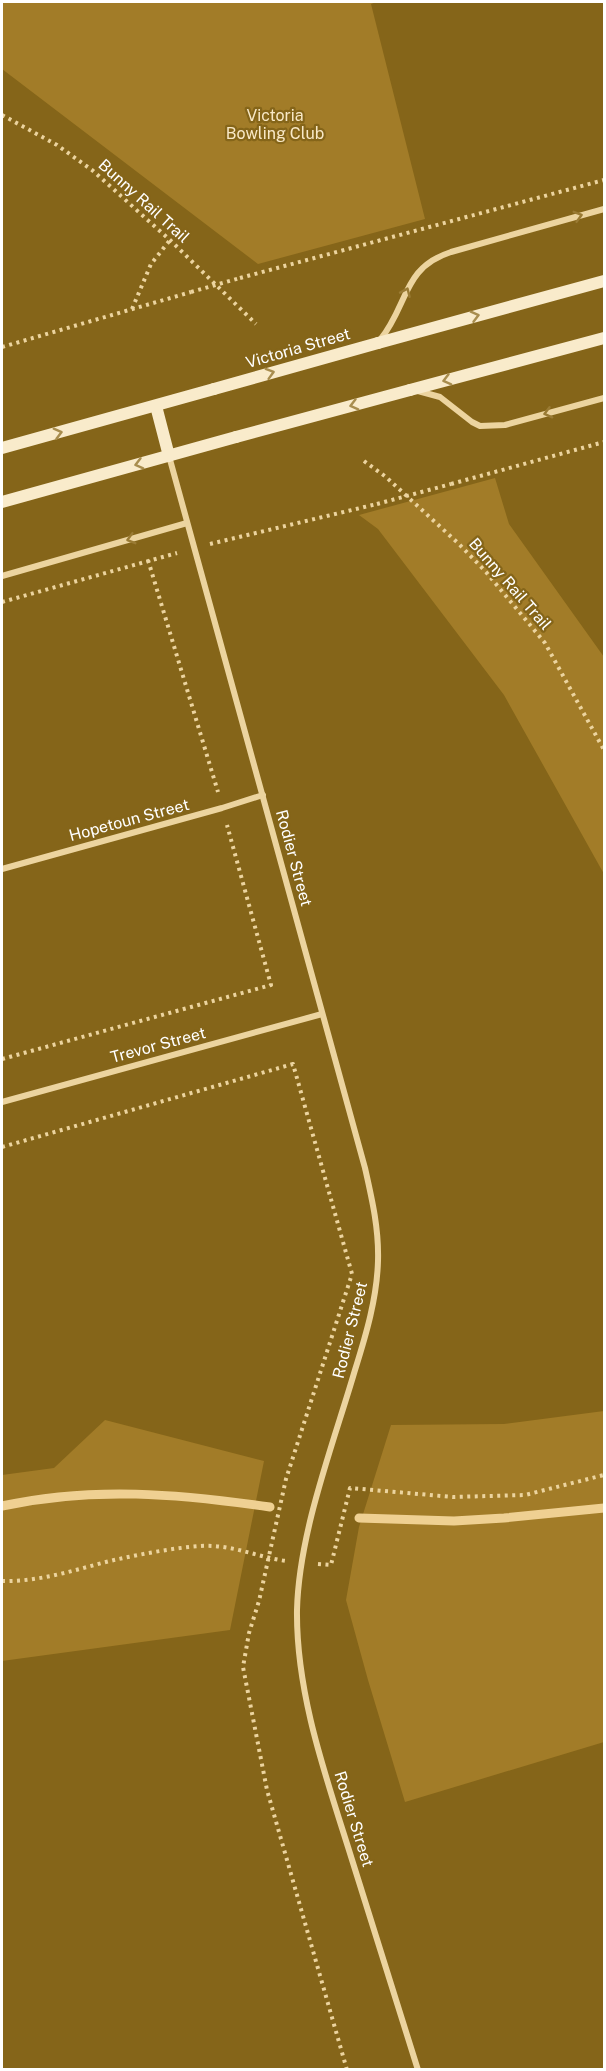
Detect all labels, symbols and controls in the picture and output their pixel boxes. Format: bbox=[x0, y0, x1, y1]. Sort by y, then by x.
park label: Victoria Bowling Club bbox=[226, 106, 324, 143]
street label: Bunny Rail Trail bbox=[95, 155, 193, 247]
one-way arrow bbox=[572, 211, 583, 223]
one-way arrow bbox=[399, 288, 411, 299]
one-way arrow bbox=[470, 311, 480, 324]
street label: Victoria Street bbox=[244, 324, 352, 372]
one-way arrow bbox=[265, 368, 275, 381]
one-way arrow bbox=[442, 373, 452, 385]
one-way arrow bbox=[349, 398, 360, 410]
one-way arrow bbox=[543, 406, 553, 419]
one-way arrow bbox=[52, 428, 63, 440]
one-way arrow bbox=[135, 457, 145, 470]
one-way arrow bbox=[126, 532, 137, 544]
street label: Bunny Rail Trail bbox=[465, 534, 555, 634]
street label: Hopetoun Street bbox=[67, 795, 191, 845]
street label: Rodier Street bbox=[272, 808, 316, 908]
street label: Trevor Street bbox=[108, 1023, 208, 1067]
street label: Rodier Street bbox=[329, 1280, 371, 1380]
street label: Rodier Street bbox=[330, 1769, 378, 1869]

